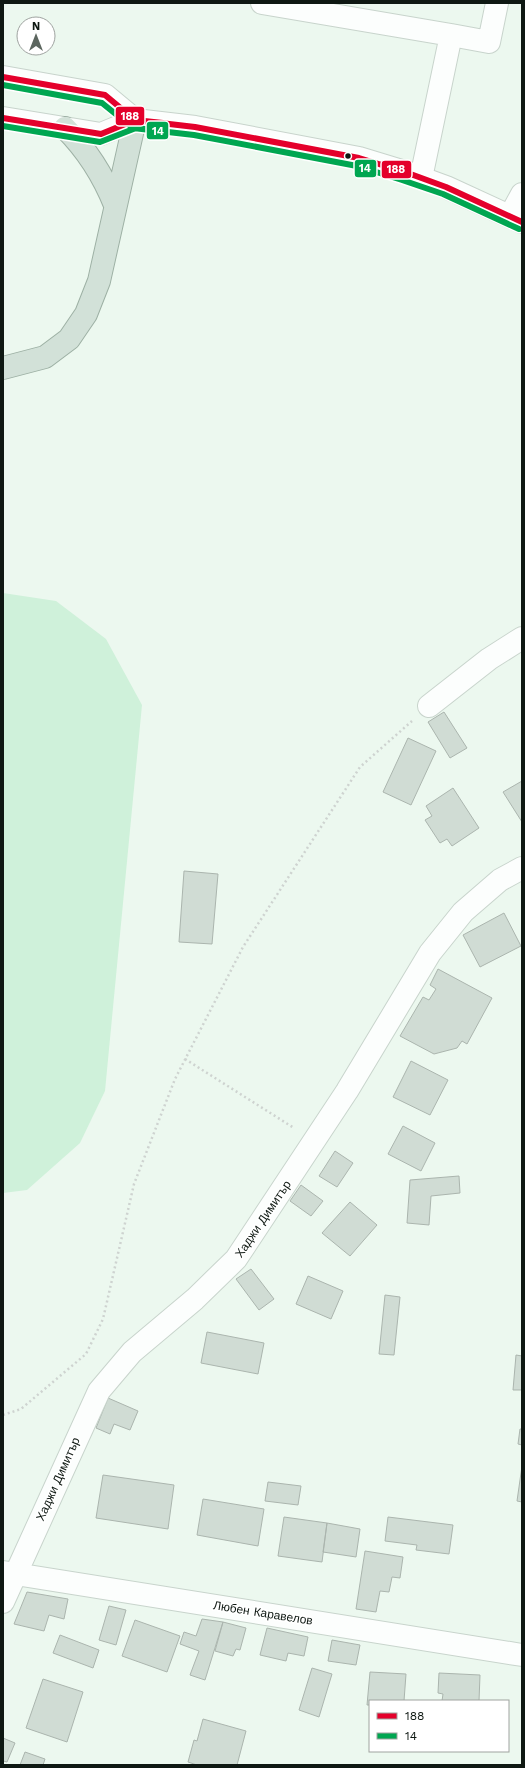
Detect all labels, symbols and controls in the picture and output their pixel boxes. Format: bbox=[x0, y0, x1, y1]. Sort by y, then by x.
north arrow bbox=[16, 16, 56, 56]
text: N bbox=[32, 20, 40, 33]
line badge: 188 bbox=[115, 106, 145, 126]
text: 188 bbox=[121, 110, 139, 123]
line badge: 14 bbox=[146, 121, 169, 140]
text: 14 bbox=[152, 125, 164, 138]
unlabelled marker bbox=[343, 151, 353, 161]
line badge: 14 bbox=[354, 159, 377, 178]
line badge: 188 bbox=[381, 160, 412, 179]
text: 14 bbox=[359, 162, 371, 175]
text: 188 bbox=[387, 163, 405, 176]
street label: Хаджи Димитър bbox=[232, 1178, 294, 1260]
street label: Хаджи Димитър bbox=[33, 1435, 83, 1523]
street label: Любен Каравелов bbox=[212, 1598, 314, 1628]
legend bbox=[369, 1700, 509, 1752]
text: 188 bbox=[405, 1709, 424, 1723]
text: 14 bbox=[405, 1729, 417, 1743]

